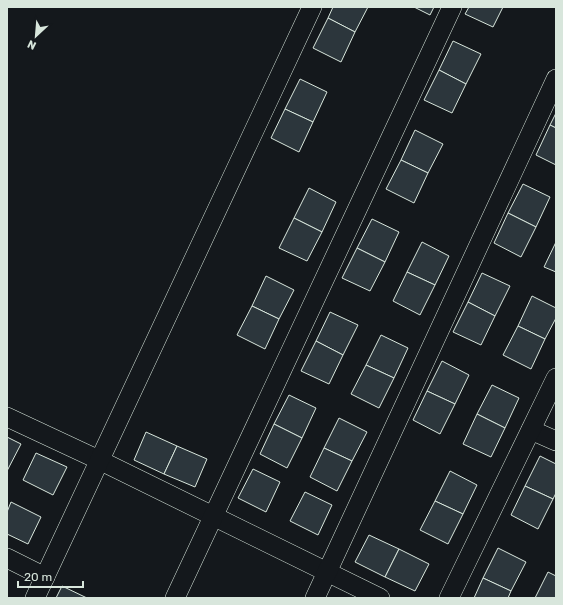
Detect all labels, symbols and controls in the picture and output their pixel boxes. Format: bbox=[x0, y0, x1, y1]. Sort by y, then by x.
north arrow bbox=[16, 16, 56, 56]
text: N bbox=[25, 37, 38, 52]
scale bar bbox=[18, 563, 83, 589]
text: 20 m bbox=[24, 570, 52, 584]

